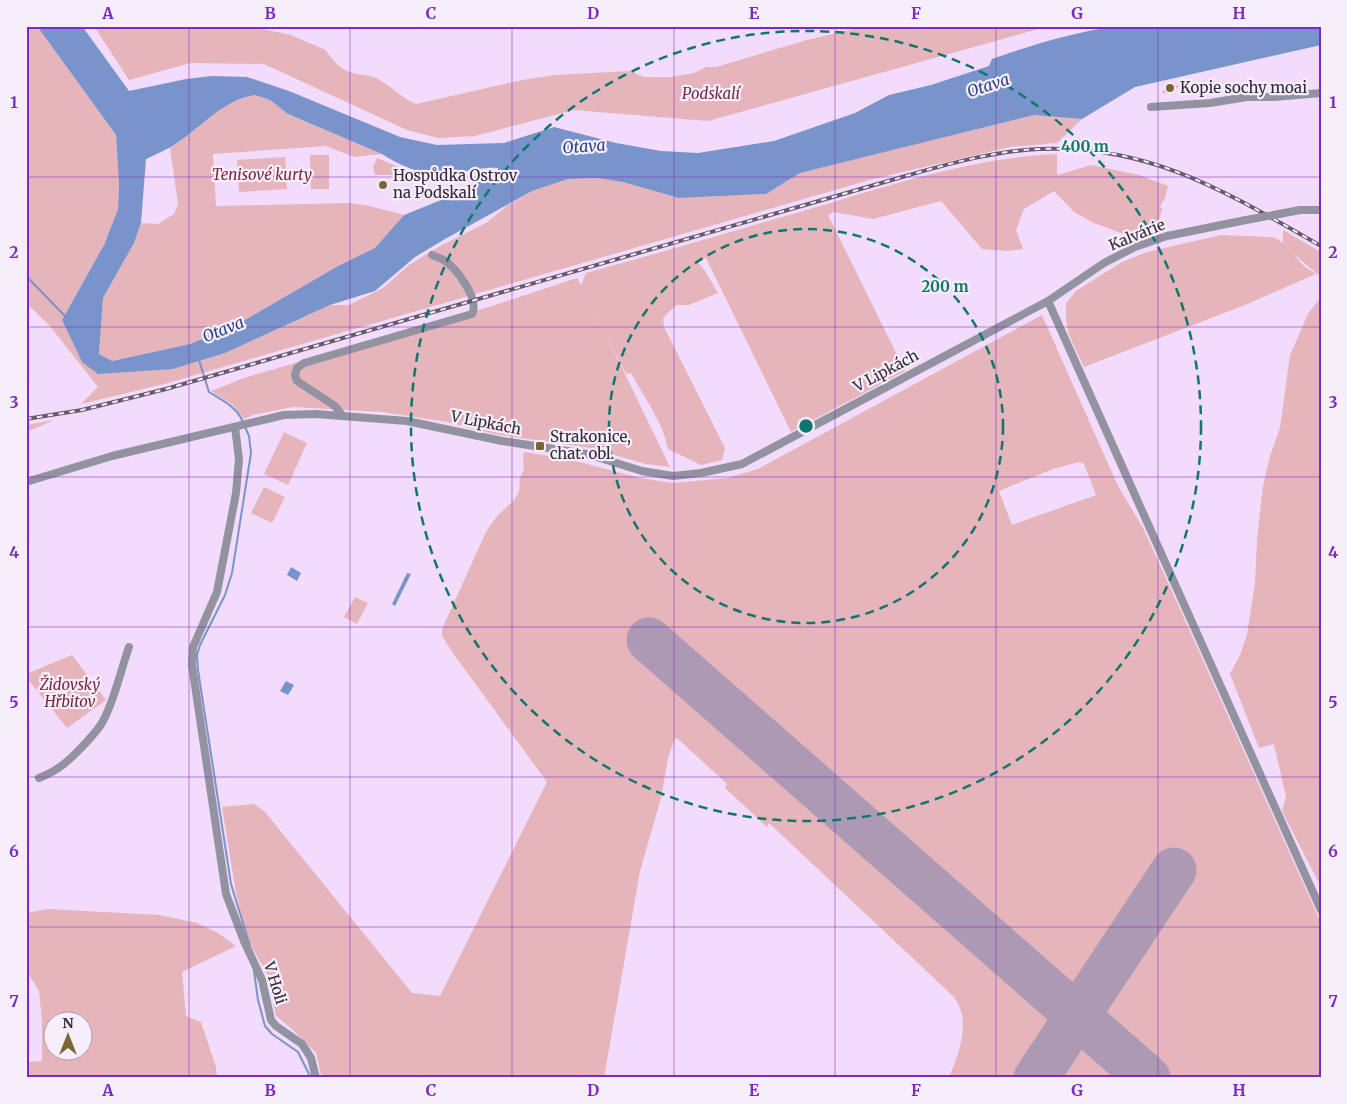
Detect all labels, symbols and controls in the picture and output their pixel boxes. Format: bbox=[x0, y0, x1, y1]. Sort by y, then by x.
text: A bbox=[101, 3, 114, 23]
text: B bbox=[264, 3, 276, 23]
text: C bbox=[426, 3, 436, 23]
text: D bbox=[587, 3, 599, 23]
text: E bbox=[749, 3, 760, 23]
text: F bbox=[911, 3, 921, 23]
text: G bbox=[1071, 3, 1083, 23]
text: H bbox=[1232, 3, 1246, 23]
water label: Otava bbox=[964, 69, 1012, 101]
place label: Kopie sochy moai bbox=[1180, 78, 1307, 97]
marker: Kopie sochy moai bbox=[1164, 82, 1176, 94]
park label: Podskalí bbox=[682, 84, 741, 103]
text: 1 bbox=[10, 92, 18, 112]
text: 1 bbox=[1329, 92, 1337, 112]
water label: Otava bbox=[562, 135, 606, 157]
text: 400 m bbox=[1061, 137, 1109, 156]
park label: Tenisové kurty bbox=[212, 165, 312, 184]
place label: Hospůdka Ostrov na Podskalí bbox=[393, 166, 518, 202]
marker: Hospůdka Ostrov na Podskalí bbox=[377, 179, 389, 191]
street label: Kalvárie bbox=[1106, 215, 1168, 254]
text: 2 bbox=[9, 242, 19, 262]
text: 2 bbox=[1328, 242, 1338, 262]
text: 200 m bbox=[921, 277, 969, 296]
water label: Otava bbox=[199, 312, 247, 346]
street label: V Lipkách bbox=[849, 345, 922, 396]
text: 3 bbox=[9, 392, 19, 412]
text: 3 bbox=[1328, 392, 1338, 412]
street label: V Lipkách bbox=[448, 406, 523, 439]
centre of rings bbox=[797, 417, 815, 435]
place label: Strakonice, chat. obl. bbox=[550, 427, 631, 463]
marker: Strakonice, chat. obl. bbox=[534, 440, 546, 452]
text: 4 bbox=[9, 542, 19, 562]
text: 4 bbox=[1328, 542, 1338, 562]
park label: Židovský Hřbitov bbox=[39, 674, 100, 711]
text: 5 bbox=[9, 692, 19, 712]
text: 5 bbox=[1328, 692, 1338, 712]
text: 6 bbox=[9, 841, 19, 861]
text: 6 bbox=[1328, 841, 1338, 861]
street label: V Holi bbox=[260, 958, 291, 1007]
text: 7 bbox=[9, 991, 19, 1011]
text: 7 bbox=[1328, 991, 1338, 1011]
north arrow bbox=[42, 1012, 92, 1062]
text: N bbox=[62, 1014, 74, 1032]
text: A bbox=[101, 1080, 114, 1100]
text: B bbox=[264, 1080, 276, 1100]
text: C bbox=[426, 1080, 436, 1100]
text: D bbox=[587, 1080, 599, 1100]
text: E bbox=[749, 1080, 760, 1100]
text: F bbox=[911, 1080, 921, 1100]
text: G bbox=[1071, 1080, 1083, 1100]
text: H bbox=[1232, 1080, 1246, 1100]

